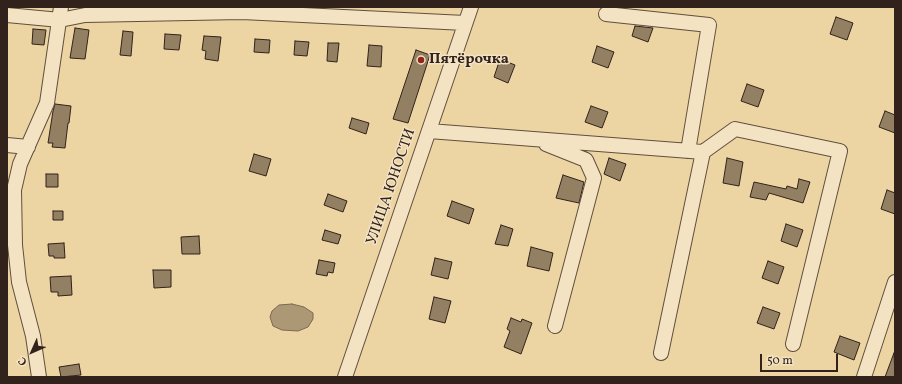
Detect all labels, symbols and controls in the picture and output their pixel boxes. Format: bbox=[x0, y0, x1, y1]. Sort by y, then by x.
place label: Пятёрочка bbox=[429, 51, 509, 69]
marker: Пятёрочка bbox=[416, 55, 426, 65]
street label: УЛИЦА ЮНОСТИ bbox=[364, 126, 420, 248]
north arrow bbox=[12, 332, 52, 372]
scale bar bbox=[762, 346, 840, 372]
text: С bbox=[15, 353, 31, 369]
text: 50 m bbox=[767, 353, 793, 369]

